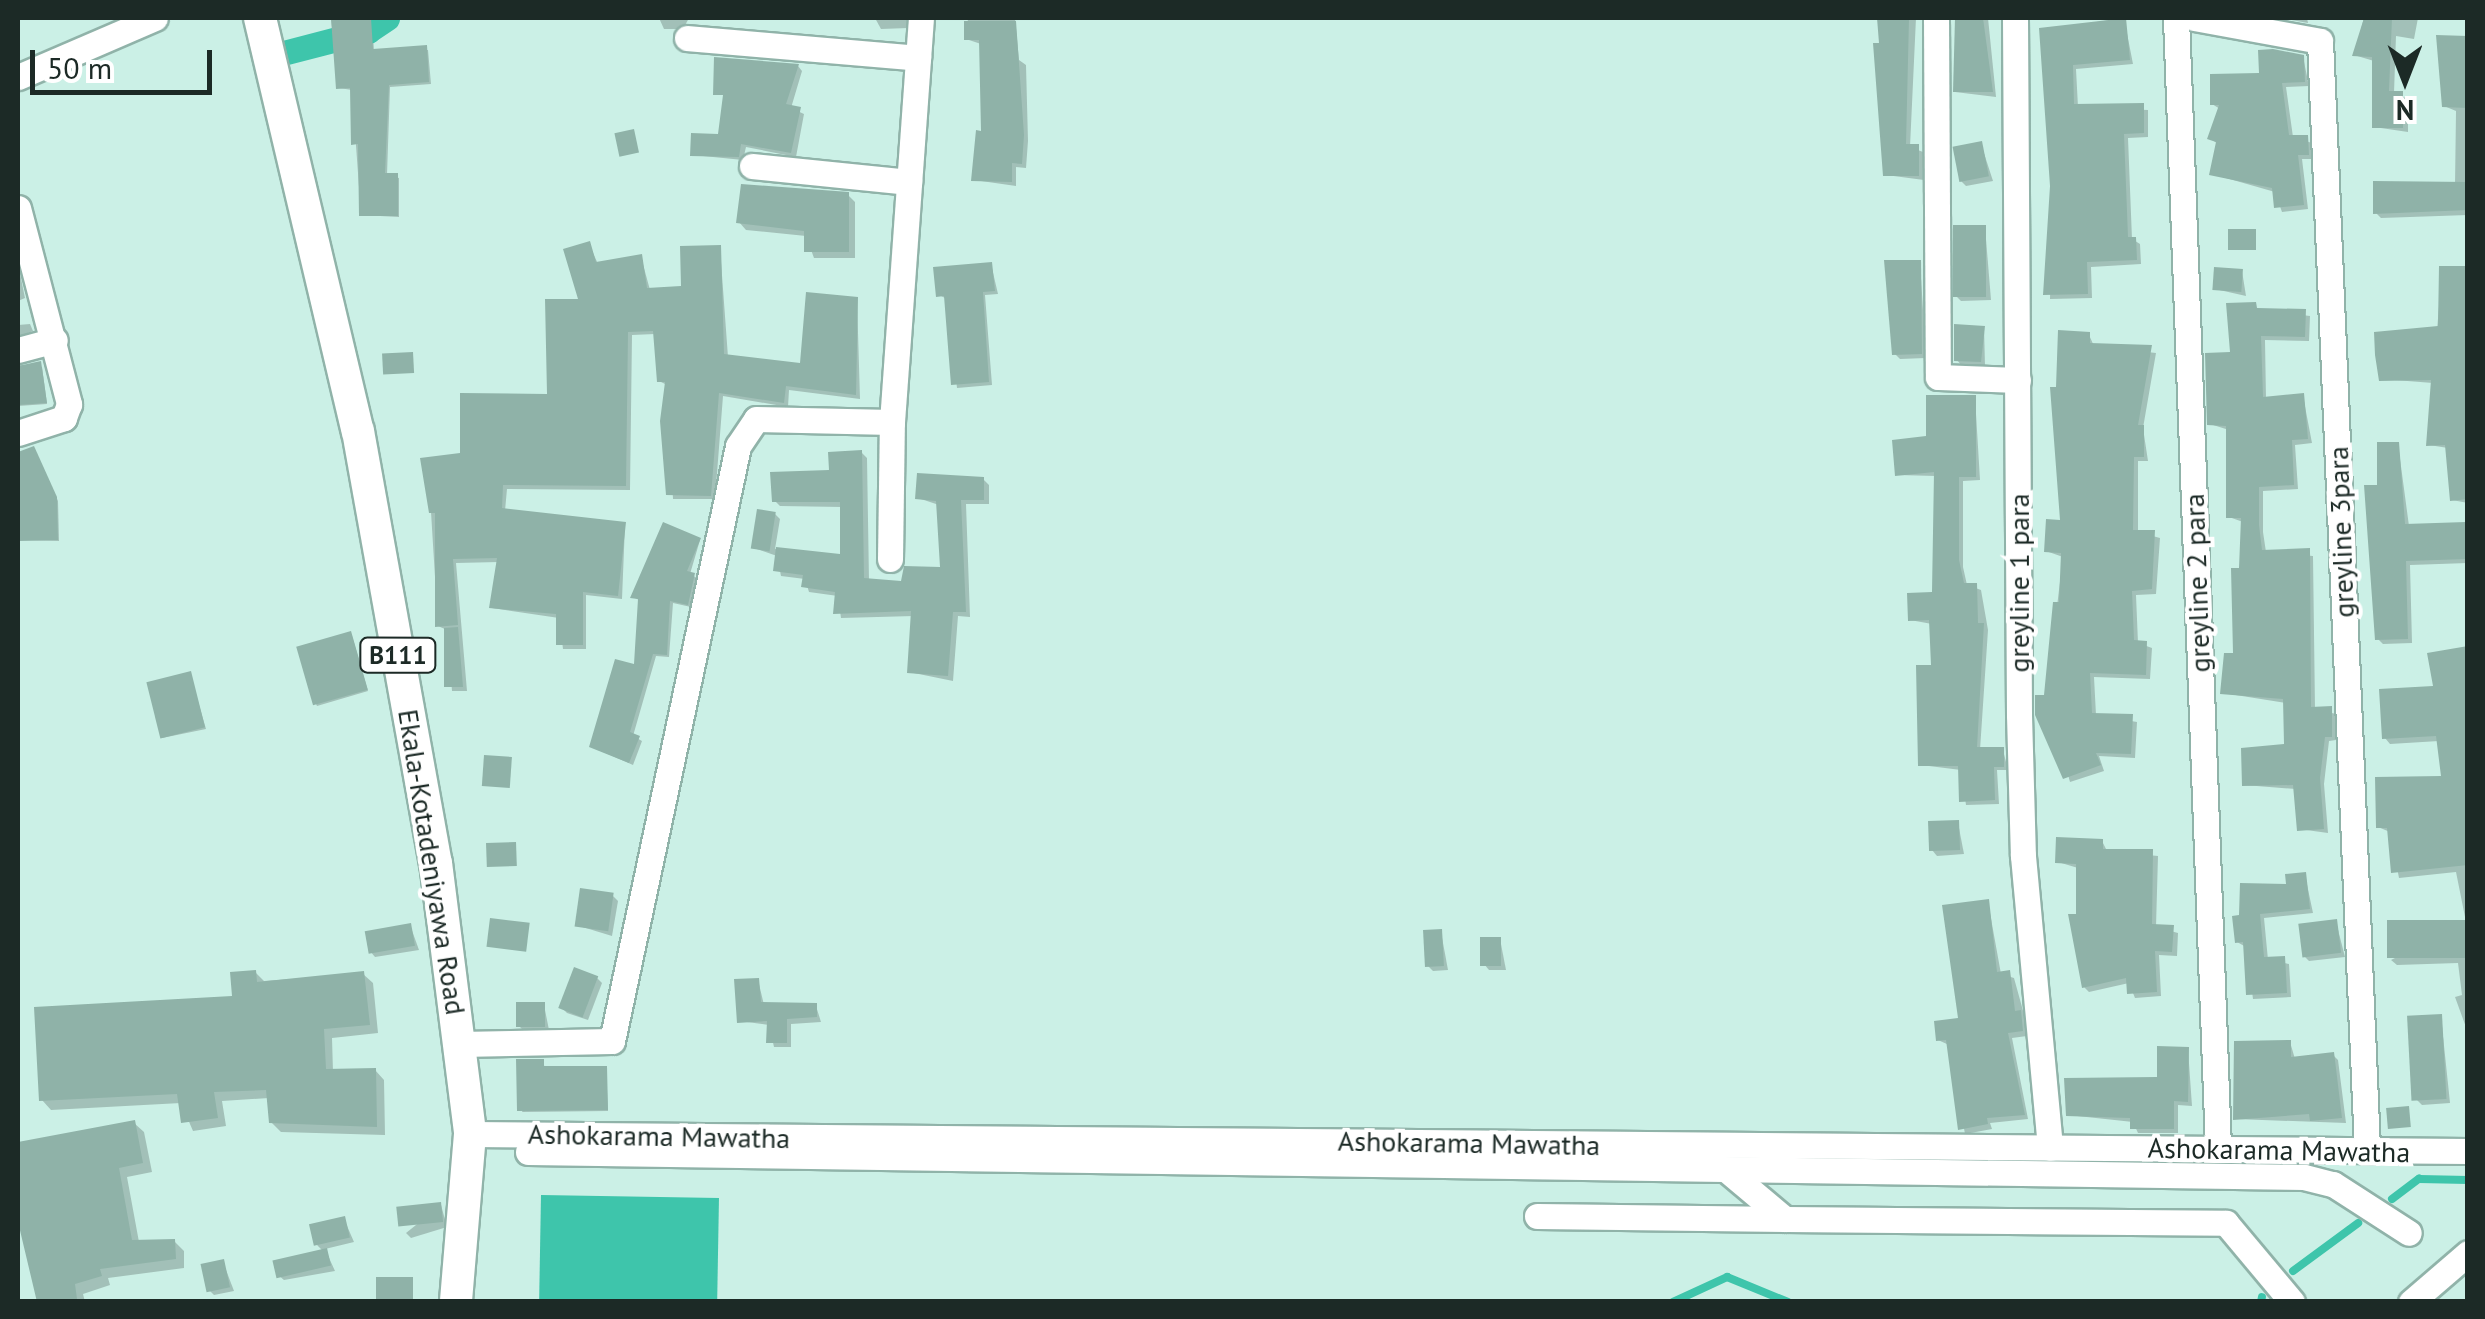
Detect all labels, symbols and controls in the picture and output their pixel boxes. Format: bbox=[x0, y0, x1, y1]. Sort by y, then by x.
scale bar bbox=[35, 30, 218, 92]
north arrow bbox=[2355, 30, 2455, 130]
text: 50 m bbox=[47, 48, 112, 87]
text: N bbox=[2396, 92, 2414, 129]
street label: greyline 3para bbox=[2321, 446, 2361, 618]
street label: greyline 1 para bbox=[2002, 493, 2036, 673]
street label: greyline 2 para bbox=[2177, 493, 2217, 673]
road number: B111 bbox=[358, 635, 438, 675]
street label: Ekala-Kotadeniyawa Road bbox=[391, 707, 473, 1017]
street label: Ashokarama Mawatha bbox=[527, 1117, 791, 1155]
street label: Ashokarama Mawatha bbox=[1337, 1124, 1601, 1162]
street label: Ashokarama Mawatha bbox=[2147, 1131, 2411, 1169]

